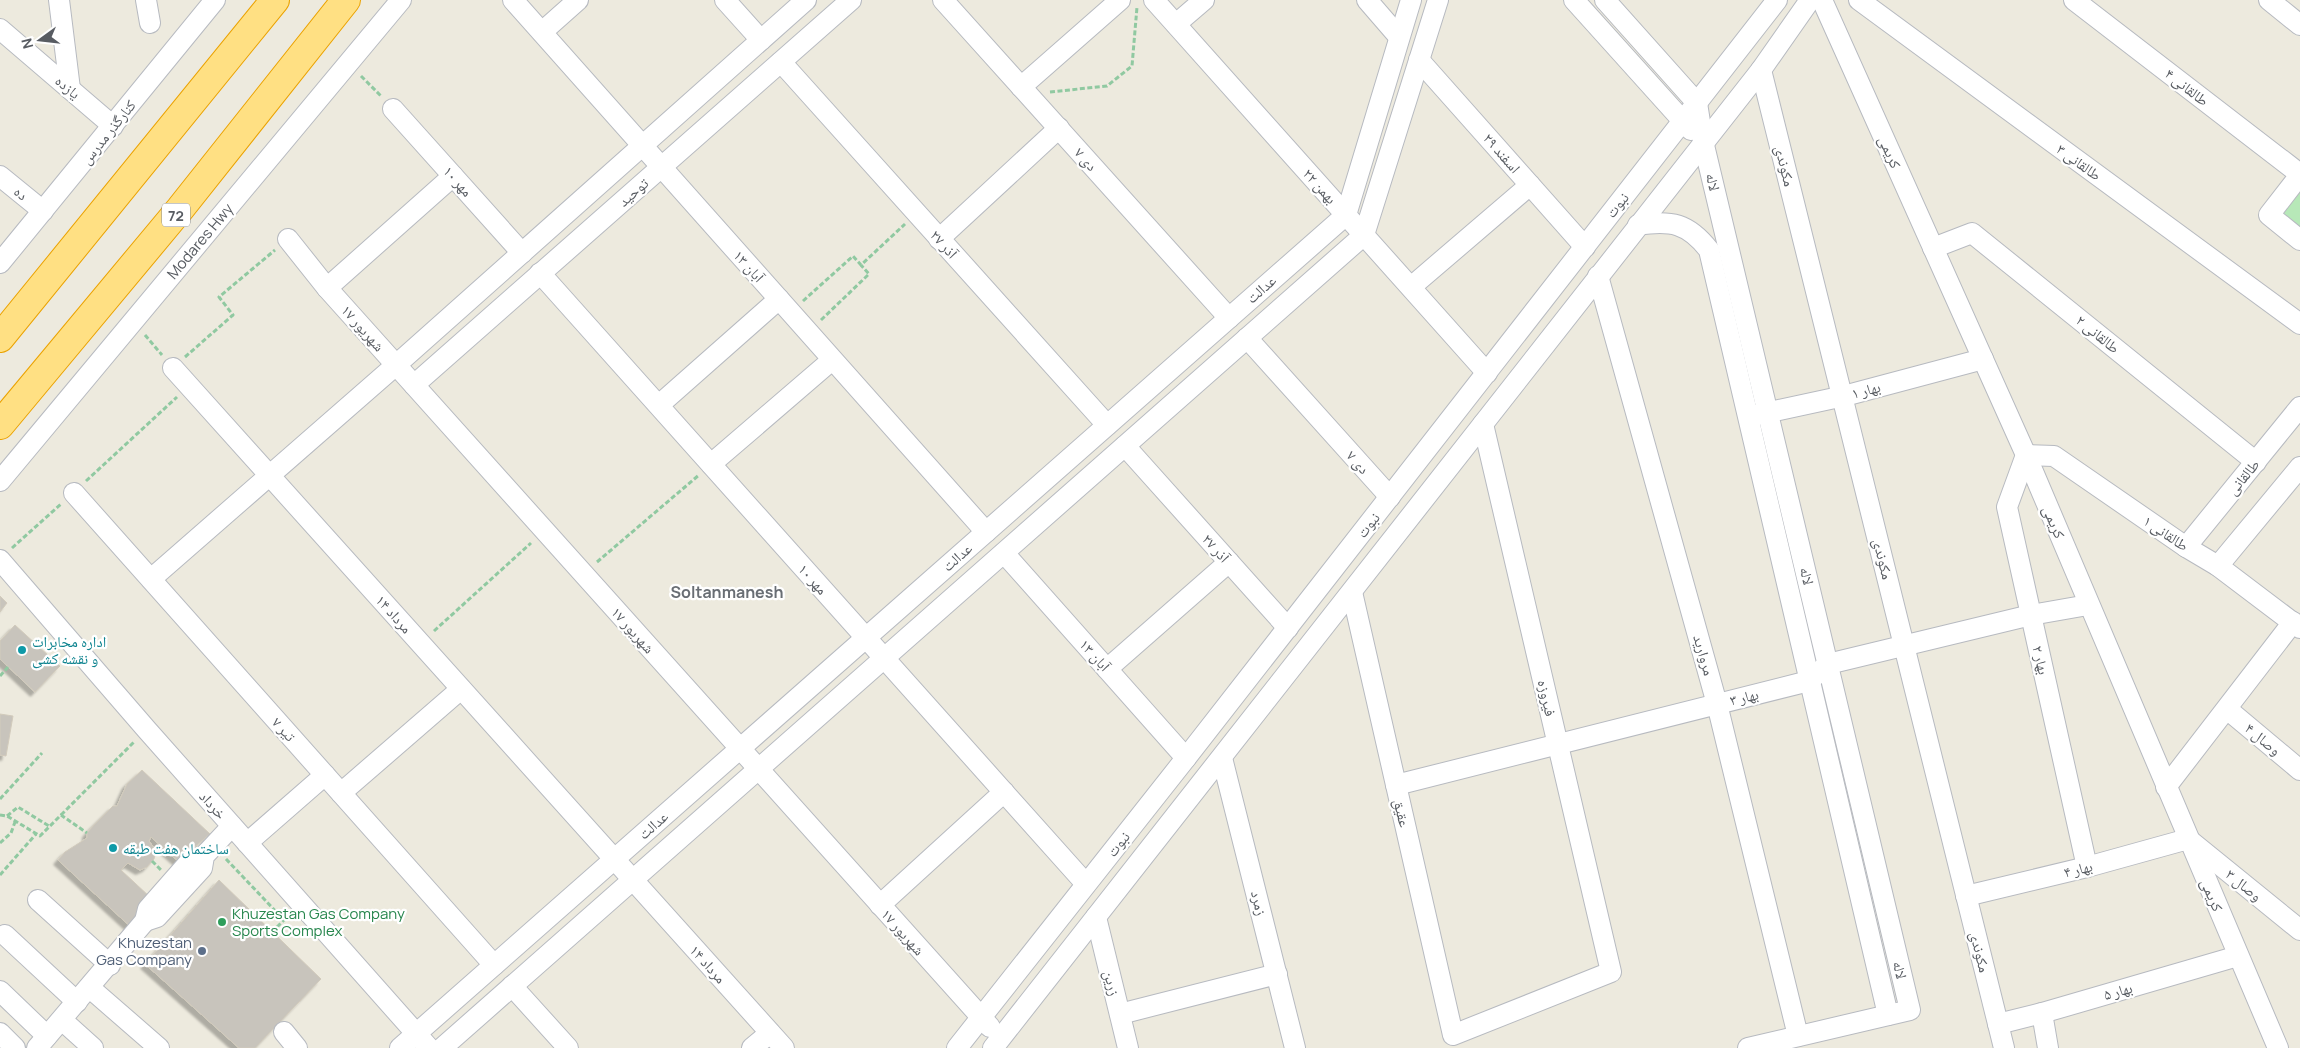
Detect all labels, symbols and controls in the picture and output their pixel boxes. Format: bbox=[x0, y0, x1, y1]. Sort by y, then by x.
north arrow bbox=[15, 15, 65, 65]
text: N bbox=[16, 36, 37, 51]
street label: طالقانی ۴ bbox=[2161, 63, 2214, 111]
street label: یازده bbox=[51, 70, 85, 104]
street label: کنارگذر مدرس bbox=[76, 95, 140, 169]
street label: ۲۹ اسفند bbox=[1479, 128, 1525, 178]
street label: کریمی bbox=[1874, 132, 1906, 172]
street label: طالقانی ۳ bbox=[2052, 139, 2106, 185]
street label: ۷ دی bbox=[1070, 143, 1102, 175]
street label: مکوندی bbox=[1770, 143, 1800, 189]
street label: ۱۰ مهر bbox=[438, 161, 478, 201]
street label: ۲۲ بهمن bbox=[1298, 164, 1342, 208]
street label: لاله bbox=[1701, 171, 1725, 193]
street label: توحید bbox=[613, 172, 653, 211]
street label: ده bbox=[10, 181, 32, 205]
street label: نبوت bbox=[1600, 188, 1634, 222]
street label: Modares Hwy bbox=[162, 198, 238, 283]
road number: 72 bbox=[162, 204, 190, 226]
street label: ۲۷ آذر bbox=[925, 225, 963, 264]
street label: ۱۳ آبان bbox=[729, 245, 770, 288]
street label: عدالت bbox=[1241, 270, 1281, 308]
street label: ۱۷ شهریور bbox=[336, 300, 390, 356]
street label: طالقانی ۲ bbox=[2072, 310, 2124, 358]
street label: بهار ۱ bbox=[1849, 376, 1883, 404]
street label: ۷ دی bbox=[1342, 446, 1374, 478]
street label: طالقانی bbox=[2222, 455, 2264, 499]
street label: کریمی bbox=[2038, 502, 2070, 542]
street label: نبوت bbox=[1351, 508, 1385, 542]
street label: طالقانی ۱ bbox=[2139, 510, 2193, 556]
street label: ۲۷ آذر bbox=[1197, 529, 1235, 568]
street label: مکوندی bbox=[1868, 536, 1898, 582]
street label: عدالت bbox=[937, 538, 977, 576]
street label: ۱۰ مهر bbox=[793, 559, 833, 599]
street label: لاله bbox=[1795, 565, 1819, 587]
district label: Soltanmanesh bbox=[671, 581, 783, 603]
street label: ۱۴ مرداد bbox=[371, 590, 417, 638]
street label: ۱۷ شهریور bbox=[606, 602, 660, 658]
place label: اداره مخابرات و نقشه کشی bbox=[32, 631, 106, 669]
street label: مروارید bbox=[1688, 632, 1720, 678]
street label: ۱۳ آبان bbox=[1075, 634, 1116, 677]
street label: بهار ۲ bbox=[2027, 643, 2055, 677]
marker: اداره مخابرات و نقشه کشی bbox=[16, 644, 28, 656]
street label: فیروزه bbox=[1533, 678, 1561, 718]
street label: بهار ۳ bbox=[1727, 683, 1761, 711]
street label: ۷ تیر bbox=[267, 712, 301, 746]
street label: وصال ۴ bbox=[2240, 718, 2286, 760]
street label: خرداد bbox=[195, 786, 232, 824]
street label: عقیق bbox=[1389, 797, 1416, 830]
street label: عدالت bbox=[633, 806, 673, 844]
street label: نبوت bbox=[1101, 827, 1135, 861]
place label: ساختمان هفت طبقه bbox=[123, 838, 229, 859]
marker: ساختمان هفت طبقه bbox=[107, 842, 119, 854]
street label: بهار ۴ bbox=[2061, 855, 2095, 883]
street label: وصال ۳ bbox=[2221, 864, 2267, 906]
street label: کریمی bbox=[2196, 875, 2228, 915]
street label: زمرد bbox=[1246, 888, 1272, 918]
place label: Khuzestan Gas Company Sports Complex bbox=[232, 903, 405, 941]
street label: ۱۷ شهریور bbox=[876, 904, 930, 960]
marker: Khuzestan Gas Company Sports Complex bbox=[216, 916, 228, 928]
street label: مکوندی bbox=[1965, 929, 1995, 975]
place label: Khuzestan Gas Company bbox=[96, 932, 192, 970]
street label: ۱۴ مرداد bbox=[685, 940, 731, 988]
marker: Khuzestan Gas Company bbox=[196, 945, 208, 957]
street label: لاله bbox=[1888, 959, 1912, 981]
street label: زرین bbox=[1099, 968, 1125, 998]
street label: بهار ۵ bbox=[2101, 977, 2135, 1005]

